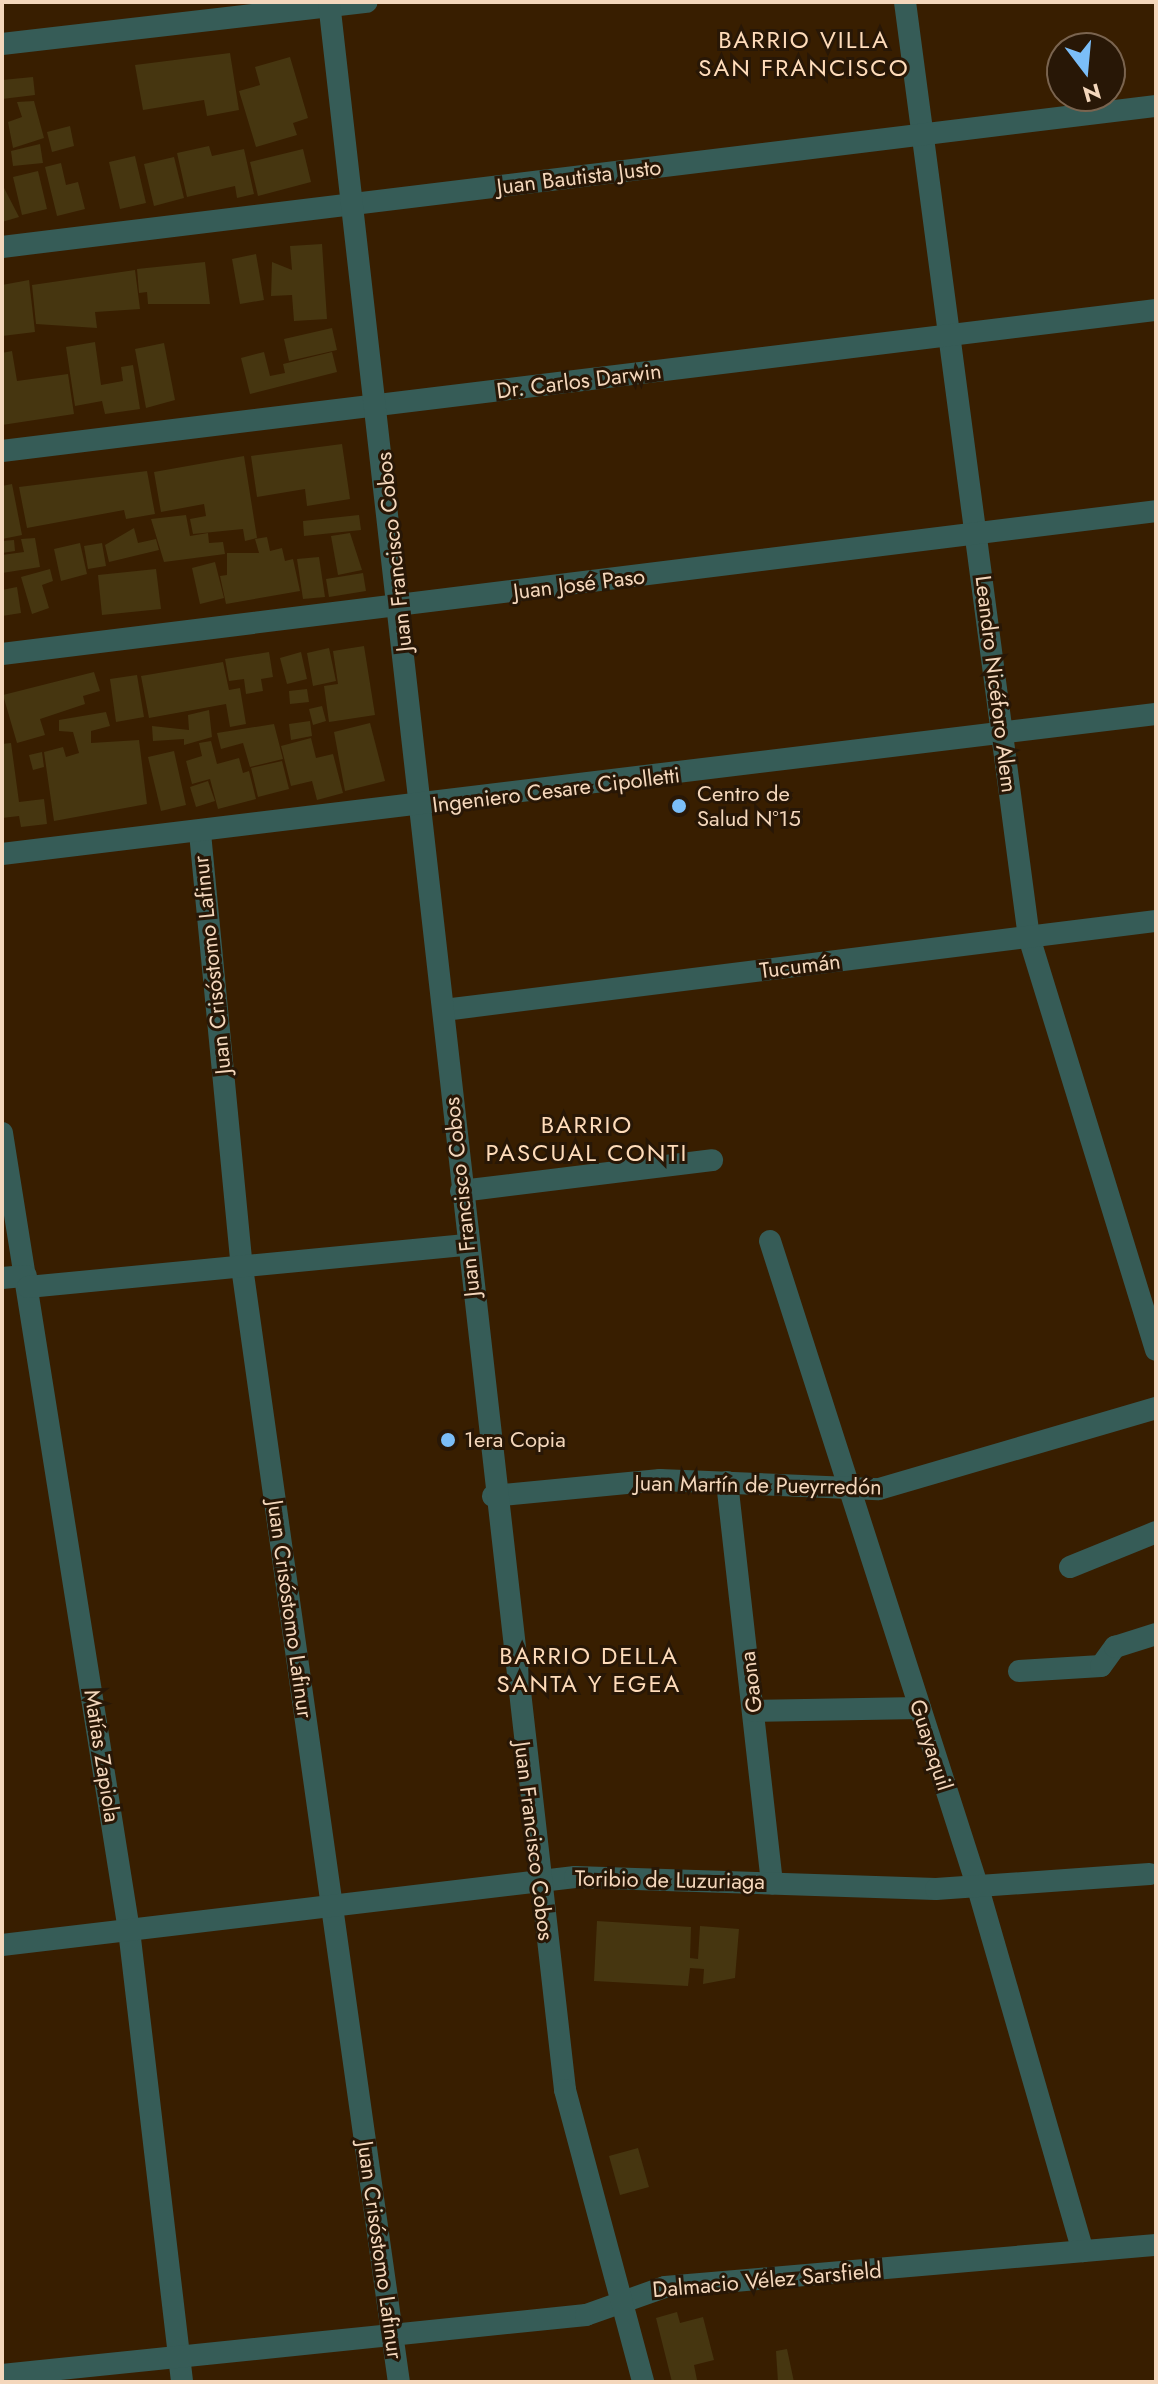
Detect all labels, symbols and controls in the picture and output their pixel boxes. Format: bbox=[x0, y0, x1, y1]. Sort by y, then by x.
district label: BARRIO VILLA SAN FRANCISCO bbox=[698, 26, 910, 82]
north arrow bbox=[1046, 32, 1126, 112]
text: N bbox=[1079, 75, 1105, 111]
street label: Juan Bautista Justo bbox=[495, 154, 663, 200]
street label: Dr. Carlos Darwin bbox=[495, 358, 663, 404]
street label: Juan Francisco Cobos bbox=[370, 451, 418, 653]
street label: Juan José Paso bbox=[512, 563, 646, 605]
street label: Leandro Nicéforo Alem bbox=[970, 574, 1022, 794]
street label: Ingeniero Cesare Cipolletti bbox=[431, 762, 681, 818]
place label: Centro de Salud N°15 bbox=[697, 780, 801, 832]
marker: Centro de Salud N°15 bbox=[668, 795, 690, 817]
street label: Juan Crisóstomo Lafinur bbox=[187, 854, 237, 1076]
street label: Tucumán bbox=[758, 948, 842, 984]
street label: Juan Francisco Cobos bbox=[438, 1096, 486, 1298]
district label: BARRIO PASCUAL CONTI bbox=[486, 1111, 688, 1167]
place label: 1era Copia bbox=[464, 1427, 566, 1453]
marker: 1era Copia bbox=[439, 1431, 457, 1449]
street label: Juan Martín de Pueyrredón bbox=[634, 1470, 882, 1500]
street label: Juan Crisóstomo Lafinur bbox=[262, 1498, 318, 1720]
district label: BARRIO DELLA SANTA Y EGEA bbox=[497, 1642, 681, 1698]
street label: Gaona bbox=[734, 1650, 768, 1714]
street label: Matías Zapiola bbox=[78, 1688, 126, 1824]
street label: Guayaquil bbox=[904, 1696, 958, 1794]
street label: Juan Francisco Cobos bbox=[509, 1740, 559, 1942]
street label: Toribio de Luzuriaga bbox=[575, 1865, 765, 1895]
street label: Juan Crisóstomo Lafinur bbox=[352, 2139, 408, 2361]
street label: Dalmacio Vélez Sarsfield bbox=[651, 2257, 883, 2303]

